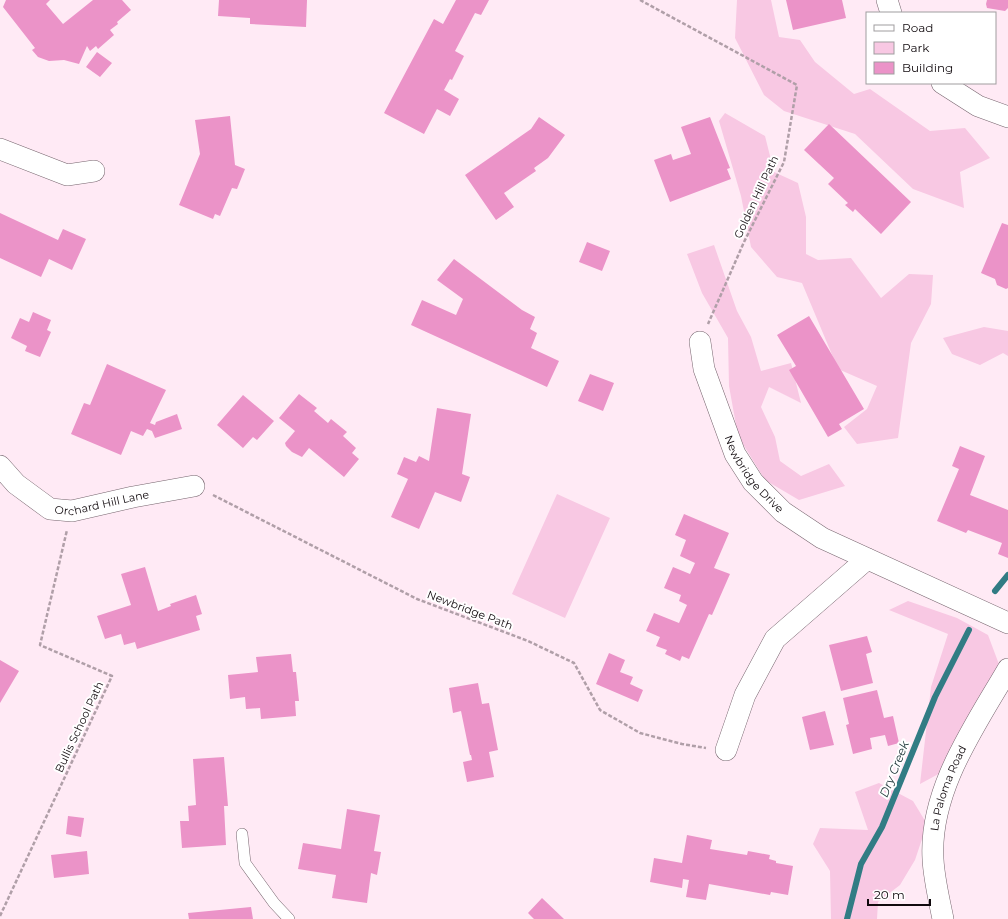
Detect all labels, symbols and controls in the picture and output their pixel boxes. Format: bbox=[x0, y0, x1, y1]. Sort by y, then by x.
legend bbox=[866, 12, 996, 84]
text: Road bbox=[902, 20, 933, 35]
text: Park bbox=[902, 40, 930, 55]
text: Building bbox=[902, 60, 953, 75]
street label: Golden Hill Path bbox=[731, 153, 781, 241]
street label: Newbridge Drive bbox=[722, 433, 787, 516]
street label: Orchard Hill Lane bbox=[54, 487, 150, 518]
street label: Newbridge Path bbox=[425, 587, 515, 633]
street label: Bullis School Path bbox=[52, 679, 106, 775]
water label: Dry Creek bbox=[876, 738, 912, 799]
street label: La Paloma Road bbox=[927, 743, 969, 832]
scale bar bbox=[868, 881, 930, 907]
text: 20 m bbox=[874, 887, 905, 902]

